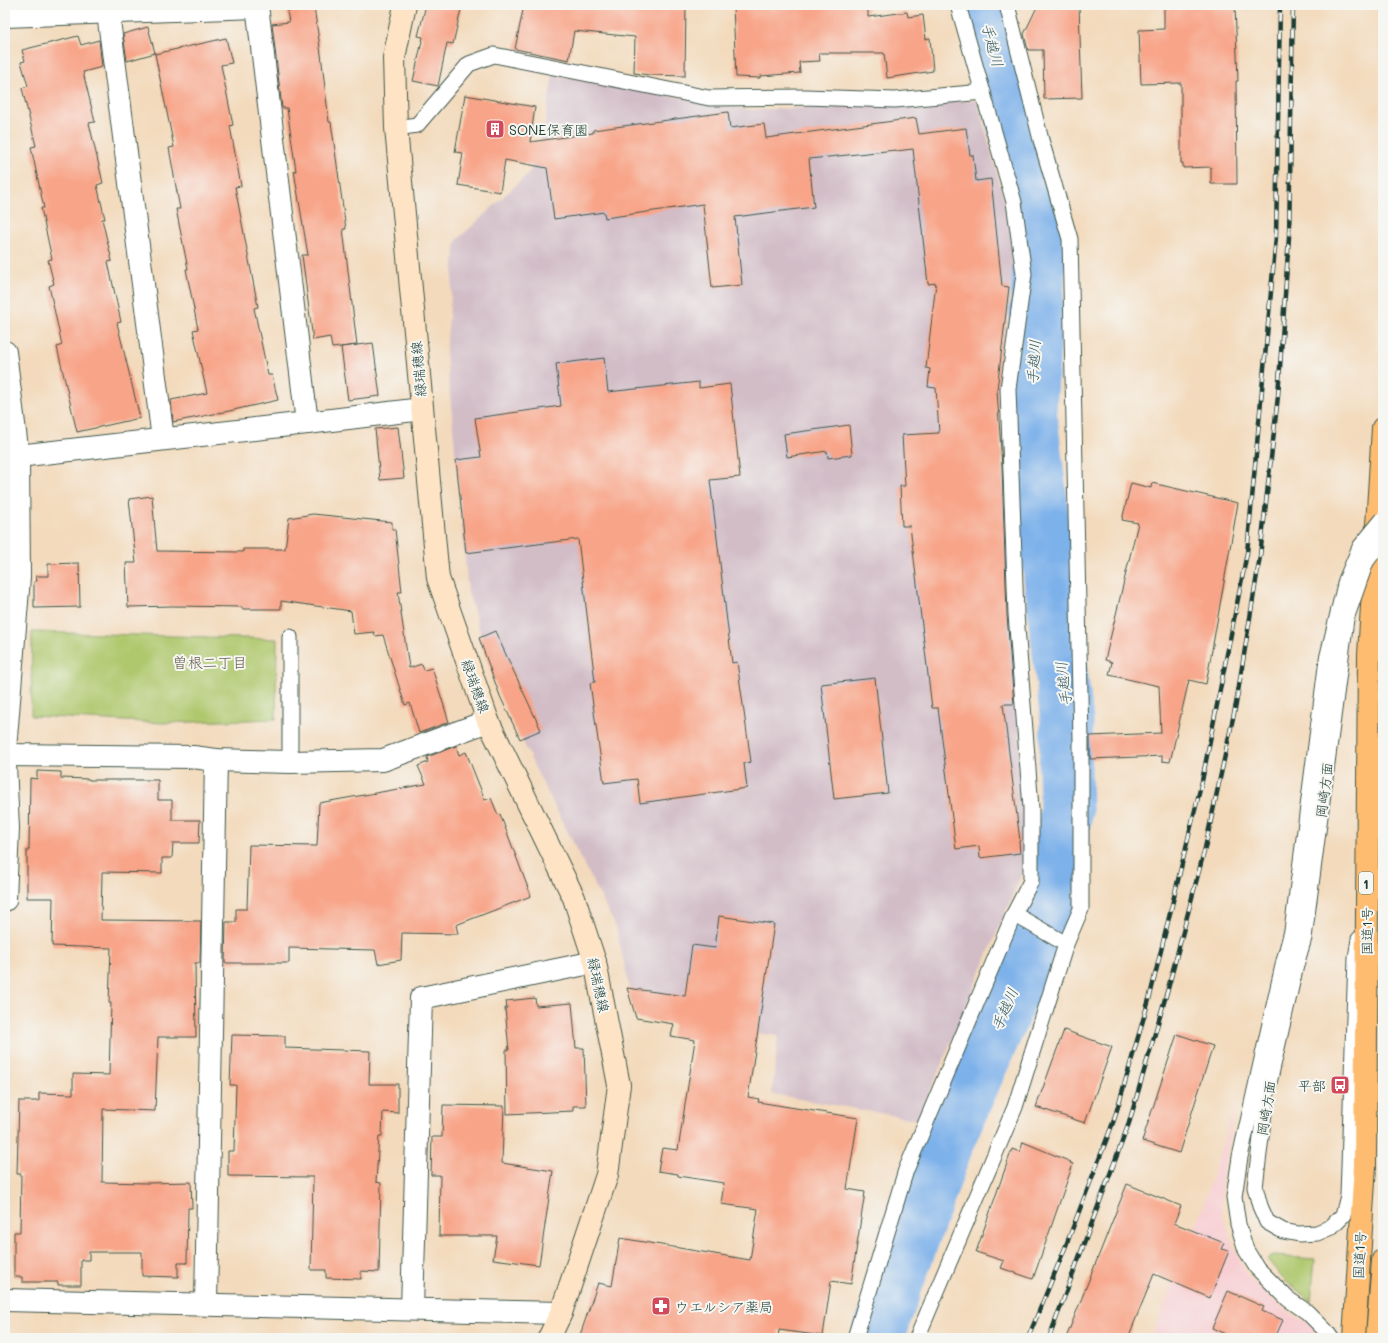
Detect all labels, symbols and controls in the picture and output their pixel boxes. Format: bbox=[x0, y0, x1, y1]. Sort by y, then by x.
water label: 手越川 bbox=[978, 21, 1008, 69]
building icon: SONE保育園 bbox=[484, 118, 506, 140]
place label: SONE保育園 bbox=[509, 120, 588, 139]
water label: 手越川 bbox=[1022, 339, 1044, 385]
street label: 緑瑞穂線 bbox=[406, 340, 430, 398]
district label: 曽根二丁目 bbox=[172, 652, 248, 672]
street label: 緑瑞穂線 bbox=[457, 656, 495, 716]
water label: 手越川 bbox=[1050, 660, 1076, 708]
street label: 岡崎方面 bbox=[1311, 761, 1337, 819]
road number: 1 bbox=[1359, 872, 1373, 894]
street label: 国道1号 bbox=[1357, 907, 1376, 955]
street label: 緑瑞穂線 bbox=[584, 956, 614, 1014]
water label: 手越川 bbox=[986, 984, 1022, 1034]
bus stop icon: 平部 bbox=[1329, 1074, 1351, 1096]
place label: 平部 bbox=[1298, 1076, 1326, 1095]
street label: 岡崎方面 bbox=[1252, 1079, 1280, 1137]
street label: 国道1号 bbox=[1348, 1230, 1370, 1280]
pharmacy icon: ウエルシア薬局 bbox=[650, 1295, 672, 1317]
place label: ウエルシア薬局 bbox=[675, 1297, 773, 1316]

